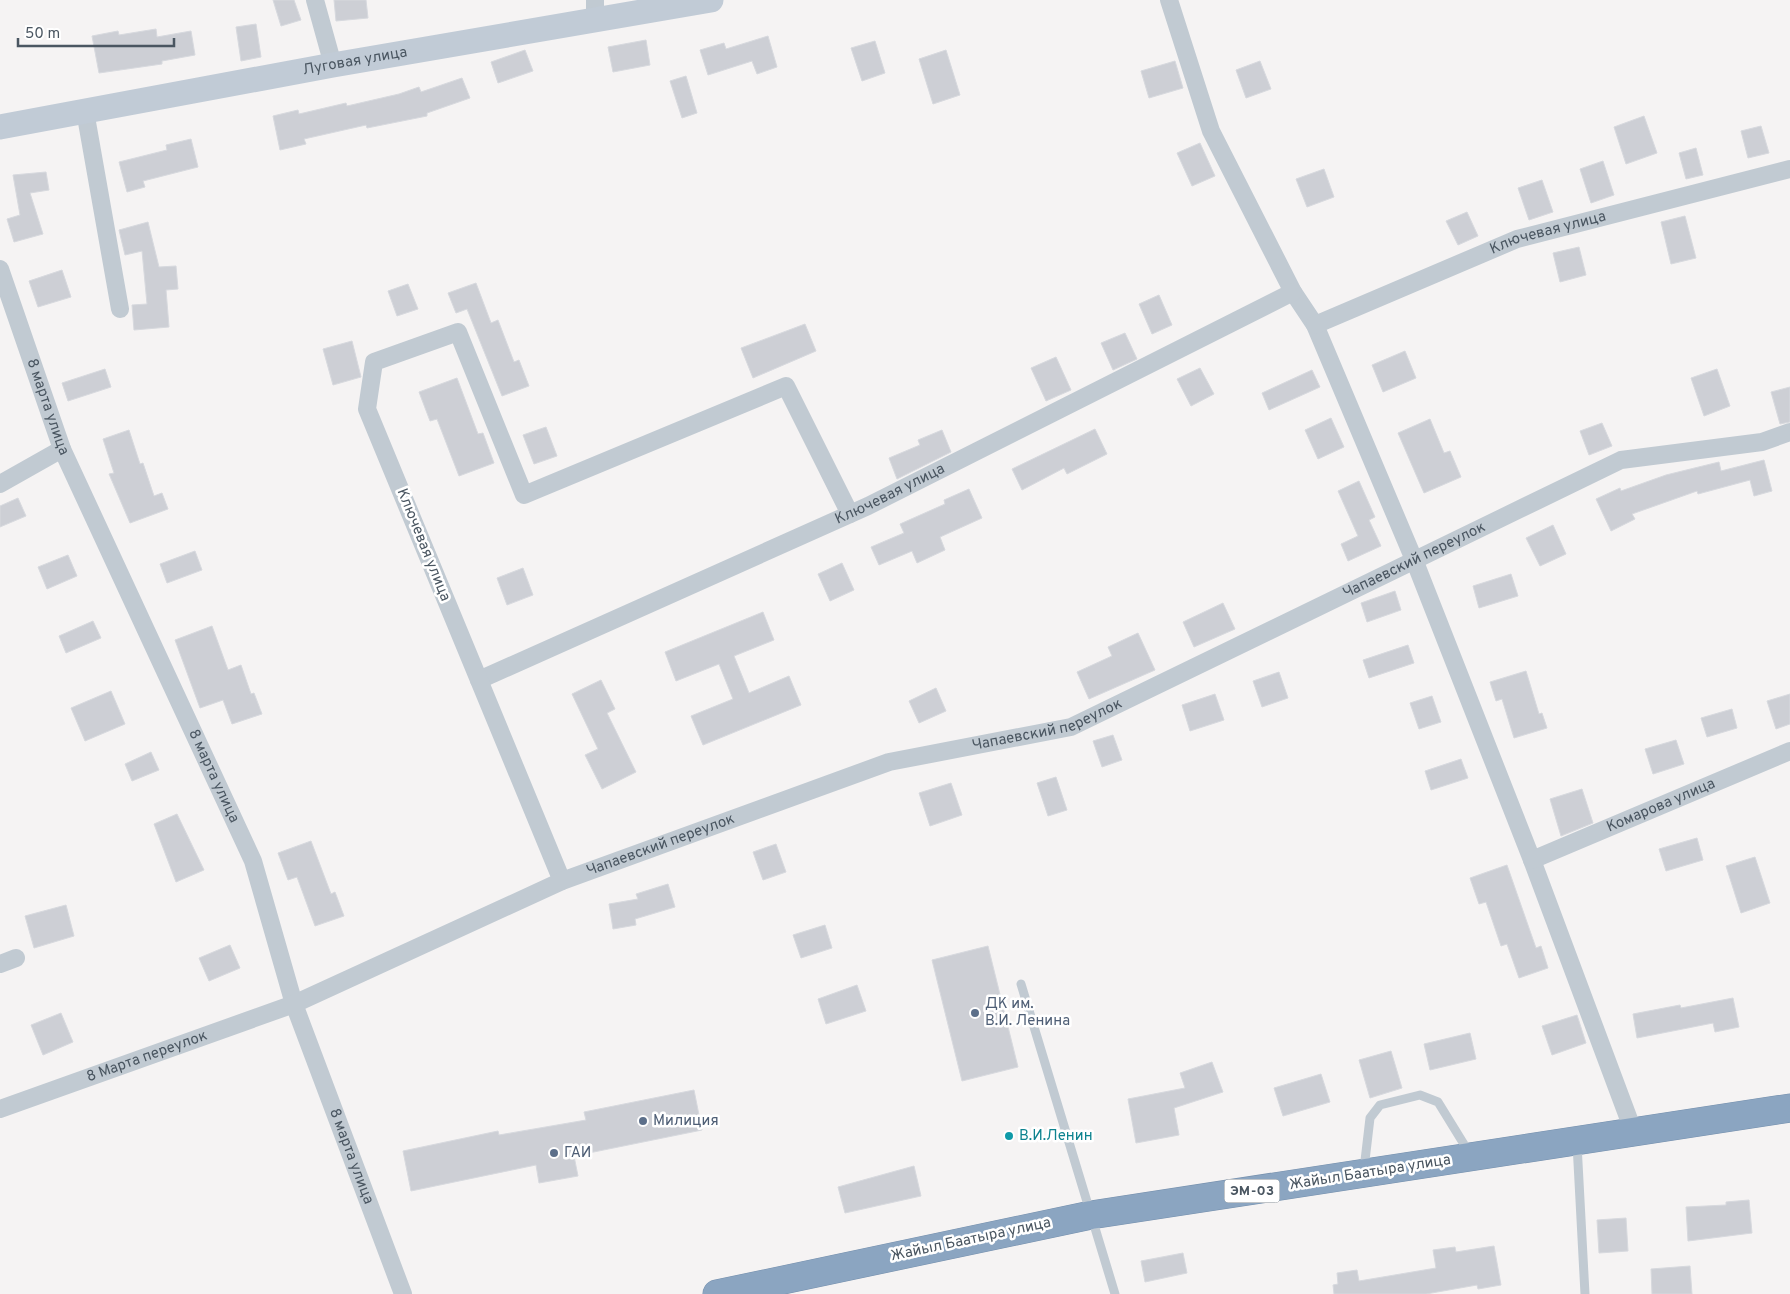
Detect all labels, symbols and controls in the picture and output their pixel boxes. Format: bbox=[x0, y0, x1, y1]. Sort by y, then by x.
scale bar bbox=[18, 15, 174, 47]
text: 50 m bbox=[25, 25, 60, 44]
street label: Луговая улица bbox=[301, 43, 409, 80]
street label: Ключевая улица bbox=[1487, 207, 1608, 259]
street label: 8 марта улица bbox=[22, 356, 73, 459]
street label: Ключевая улица bbox=[832, 459, 948, 529]
street label: Ключевая улица bbox=[392, 486, 454, 604]
street label: Чапаевский переулок bbox=[1340, 518, 1489, 603]
street label: Чапаевский переулок bbox=[971, 694, 1125, 755]
street label: 8 марта улица bbox=[184, 726, 244, 826]
street label: Комарова улица bbox=[1604, 774, 1718, 837]
street label: Чапаевский переулок bbox=[584, 809, 737, 881]
place label: ДК им. В.И. Ленина bbox=[985, 995, 1070, 1031]
marker: ДК им. В.И. Ленина bbox=[969, 1007, 981, 1019]
street label: 8 Марта переулок bbox=[84, 1026, 210, 1087]
street label: 8 марта улица bbox=[325, 1106, 378, 1207]
place label: Милиция bbox=[653, 1112, 719, 1131]
marker: Милиция bbox=[637, 1115, 649, 1127]
place label: В.И.Ленин bbox=[1019, 1127, 1093, 1146]
marker: В.И.Ленин bbox=[1003, 1130, 1015, 1142]
place label: ГАИ bbox=[564, 1144, 591, 1163]
marker: ГАИ bbox=[548, 1147, 560, 1159]
street label: Жайыл Баатыра улица bbox=[1288, 1151, 1452, 1195]
road number: ЭМ-03 bbox=[1224, 1180, 1280, 1202]
street label: Жайыл Баатыра улица bbox=[889, 1214, 1053, 1266]

